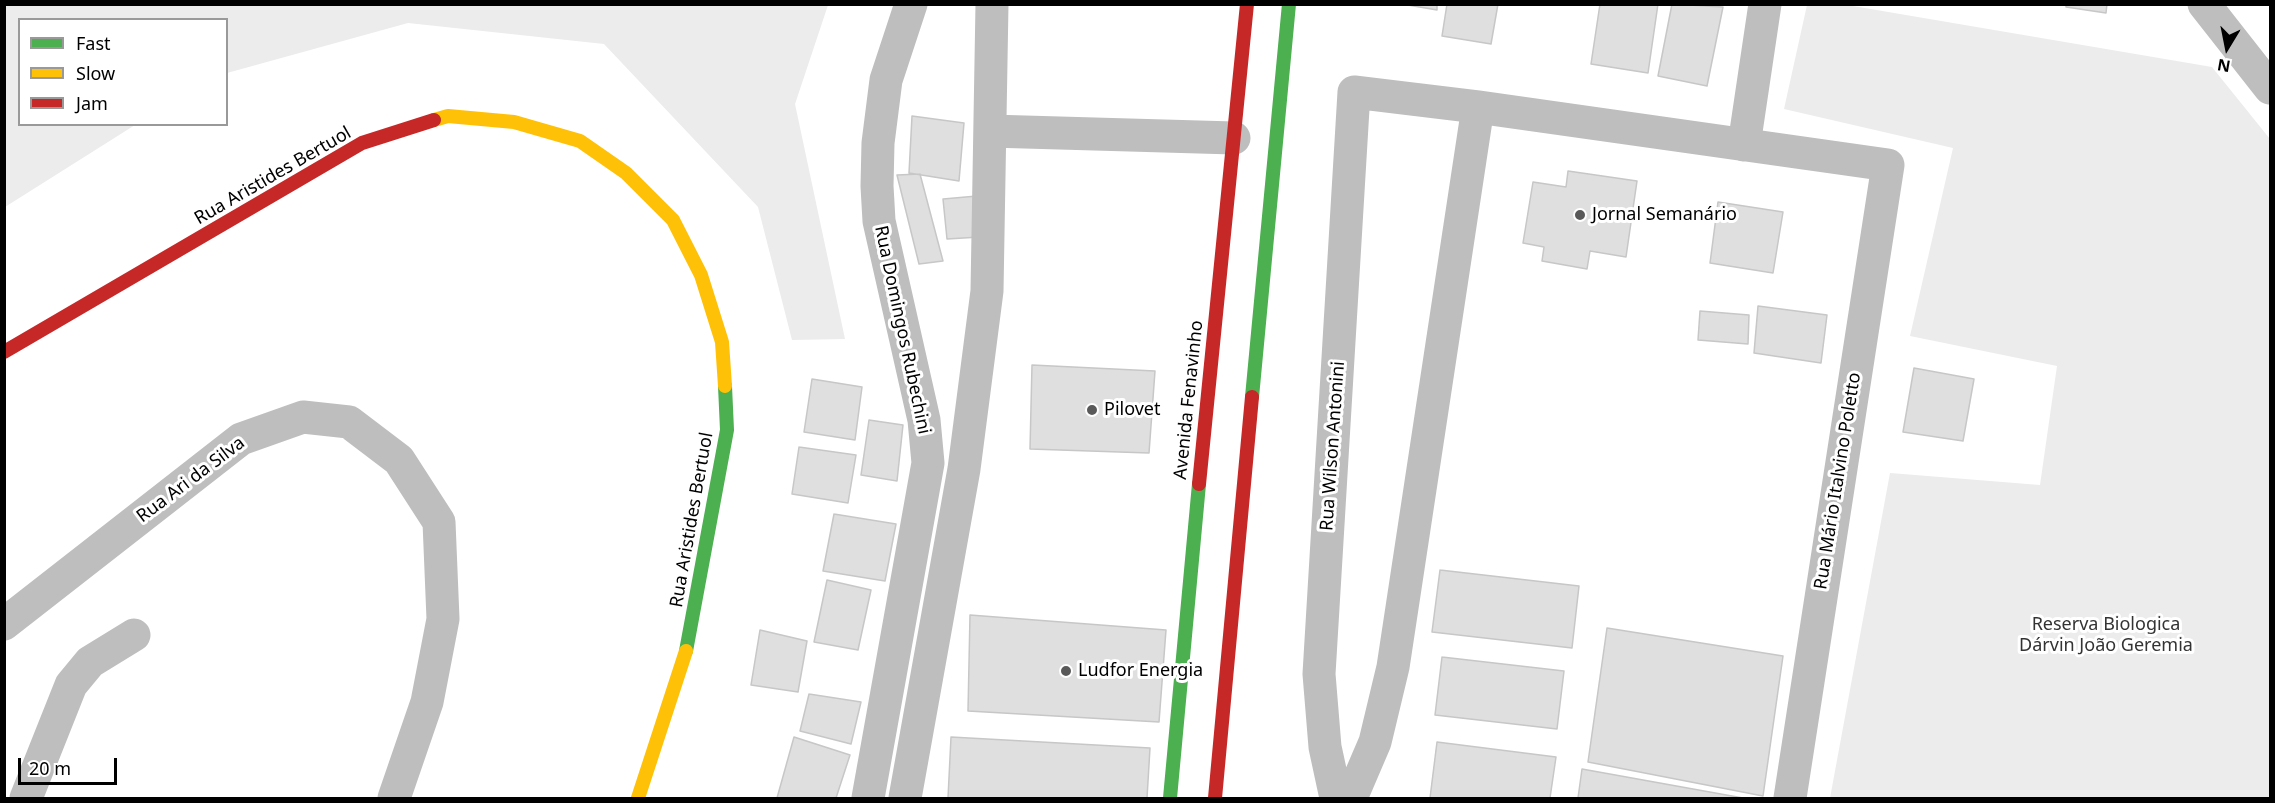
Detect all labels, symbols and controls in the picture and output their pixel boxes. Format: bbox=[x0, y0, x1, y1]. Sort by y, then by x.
legend bbox=[18, 18, 228, 126]
north arrow bbox=[2197, 18, 2257, 78]
text: Fast bbox=[76, 31, 111, 55]
text: N bbox=[2216, 54, 2232, 78]
text: Slow bbox=[76, 61, 115, 85]
text: Jam bbox=[76, 91, 108, 115]
street label: Rua Aristides Bertuol bbox=[191, 122, 355, 230]
place label: Jornal Semanário bbox=[1592, 204, 1737, 226]
marker: Jornal Semanário bbox=[1573, 208, 1587, 222]
street label: Rua Domingos Rubechini bbox=[869, 224, 935, 436]
street label: Avenida Fenavinho bbox=[1170, 319, 1208, 481]
street label: Rua Wilson Antonini bbox=[1316, 360, 1350, 532]
street label: Rua Mário Italvino Poletto bbox=[1810, 371, 1866, 591]
place label: Pilovet bbox=[1104, 399, 1161, 421]
marker: Pilovet bbox=[1085, 403, 1099, 417]
street label: Rua Aristides Bertuol bbox=[666, 431, 718, 609]
street label: Rua Ari da Silva bbox=[133, 432, 249, 528]
park label: Reserva Biologica Dárvin João Geremia bbox=[2019, 614, 2193, 656]
place label: Ludfor Energia bbox=[1078, 660, 1203, 682]
marker: Ludfor Energia bbox=[1059, 664, 1073, 678]
scale bar bbox=[21, 746, 120, 784]
text: 20 m bbox=[29, 756, 71, 780]

